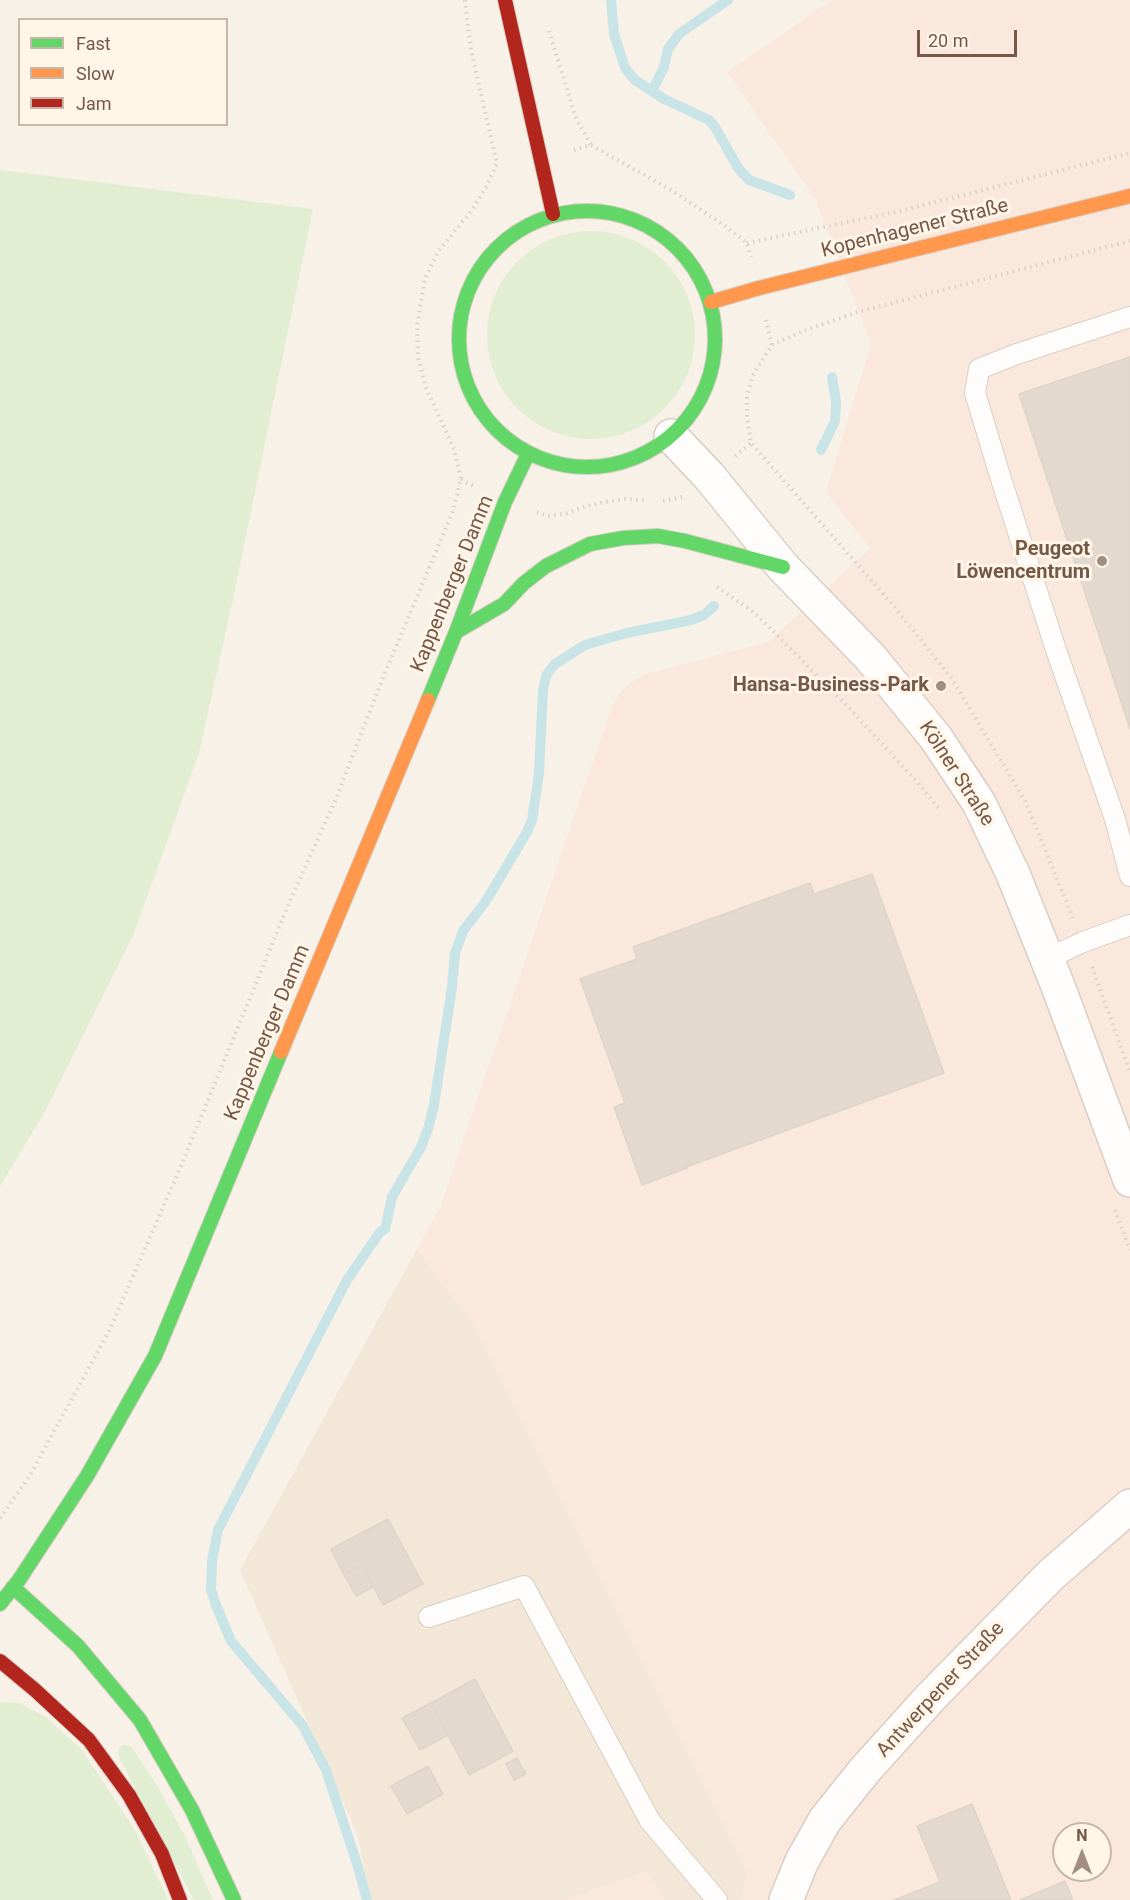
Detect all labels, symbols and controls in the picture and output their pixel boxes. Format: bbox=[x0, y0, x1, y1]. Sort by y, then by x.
legend bbox=[18, 18, 228, 126]
scale bar bbox=[920, 18, 1020, 56]
text: 20 m bbox=[928, 30, 968, 51]
text: Fast bbox=[76, 33, 111, 54]
text: Slow bbox=[76, 63, 115, 84]
text: Jam bbox=[76, 93, 112, 114]
street label: Kopenhagener Straße bbox=[819, 194, 1011, 264]
street label: Kappenberger Damm bbox=[407, 492, 499, 676]
place label: Peugeot Löwencentrum bbox=[956, 538, 1090, 585]
marker: Peugeot Löwencentrum bbox=[1095, 554, 1109, 568]
place label: Hansa-Business-Park bbox=[733, 674, 929, 698]
marker: Hansa-Business-Park bbox=[934, 679, 948, 693]
street label: Kölner Straße bbox=[913, 717, 999, 831]
street label: Kappenberger Damm bbox=[220, 941, 316, 1125]
street label: Antwerpener Straße bbox=[872, 1617, 1010, 1763]
north arrow bbox=[1052, 1822, 1112, 1882]
text: N bbox=[1076, 1826, 1088, 1845]

